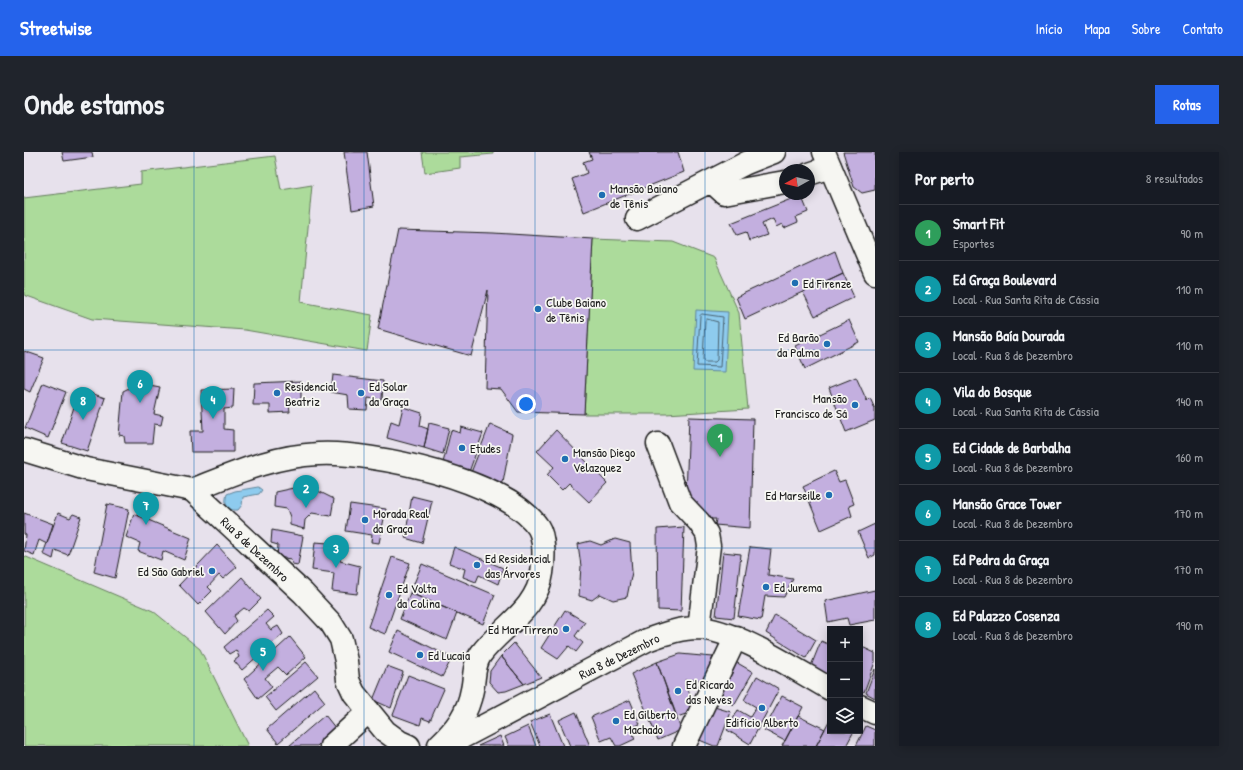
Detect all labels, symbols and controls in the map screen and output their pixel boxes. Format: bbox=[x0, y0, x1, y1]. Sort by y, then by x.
text: Streetwise bbox=[20, 15, 92, 41]
text: Início bbox=[1036, 19, 1062, 38]
text: Mapa bbox=[1084, 19, 1110, 38]
text: Sobre bbox=[1132, 19, 1161, 38]
text: Contato bbox=[1183, 19, 1223, 38]
text: Onde estamos bbox=[24, 85, 164, 123]
button: Rotas bbox=[1155, 85, 1219, 124]
north arrow bbox=[779, 164, 815, 200]
text: Por perto bbox=[915, 167, 974, 190]
text: 8 resultados bbox=[1146, 169, 1203, 187]
place label: Mansão Baiano de Tênis bbox=[610, 179, 678, 212]
marker: Mansão Baiano de Tênis bbox=[597, 190, 607, 200]
text: Smart Fit bbox=[953, 213, 1005, 234]
text: 1 bbox=[926, 224, 930, 242]
text: 90 m bbox=[1181, 224, 1203, 242]
text: Esportes bbox=[953, 234, 994, 252]
text: Ed Graça Boulevard bbox=[953, 269, 1056, 290]
place label: Ed Firenze bbox=[803, 274, 851, 292]
marker: Ed Firenze bbox=[790, 278, 800, 288]
text: 2 bbox=[925, 280, 931, 298]
text: 110 m bbox=[1176, 280, 1203, 298]
text: Local · Rua Santa Rita de Cássia bbox=[953, 290, 1099, 308]
place label: Clube Baiano de Tênis bbox=[546, 293, 606, 326]
marker: Clube Baiano de Tênis bbox=[533, 304, 543, 314]
text: Mansão Baía Dourada bbox=[953, 325, 1064, 346]
place label: Ed Barão da Palma bbox=[777, 328, 819, 361]
text: 3 bbox=[925, 336, 931, 354]
text: 110 m bbox=[1176, 336, 1203, 354]
marker: Ed Barão da Palma bbox=[822, 339, 832, 349]
text: Local · Rua 8 de Dezembro bbox=[953, 346, 1073, 364]
pin: 6 bbox=[127, 370, 153, 403]
place label: Residencial Beatriz bbox=[285, 377, 337, 410]
place label: Ed Solar da Graça bbox=[369, 377, 409, 410]
text: Vila do Bosque bbox=[953, 381, 1032, 402]
pin: 4 bbox=[200, 386, 226, 419]
pin: 8 bbox=[70, 387, 96, 420]
marker: Residencial Beatriz bbox=[272, 388, 282, 398]
marker: Ed Solar da Graça bbox=[356, 388, 366, 398]
place label: Mansão Francisco de Sá bbox=[775, 389, 847, 422]
text: 4 bbox=[926, 392, 930, 410]
text: 140 m bbox=[1176, 392, 1203, 410]
your location bbox=[516, 394, 536, 414]
marker: Mansão Francisco de Sá bbox=[850, 400, 860, 410]
text: Local · Rua Santa Rita de Cássia bbox=[953, 402, 1099, 420]
pin: 1 bbox=[707, 424, 733, 457]
text: Ed Cidade de Barbalha bbox=[953, 437, 1070, 458]
place label: Etudes bbox=[470, 439, 501, 457]
marker: Etudes bbox=[457, 443, 467, 453]
place label: Mansão Diego Velazquez bbox=[573, 443, 635, 476]
text: 5 bbox=[925, 448, 931, 466]
text: 160 m bbox=[1175, 448, 1203, 466]
marker: Mansão Diego Velazquez bbox=[560, 454, 570, 464]
text: Local · Rua 8 de Dezembro bbox=[953, 458, 1073, 476]
pin: 2 bbox=[293, 475, 319, 508]
place label: Ed Marseille bbox=[765, 486, 821, 504]
marker: Ed Marseille bbox=[824, 490, 834, 500]
pin: 7 bbox=[133, 492, 159, 525]
text: Mansão Grace Tower bbox=[953, 493, 1062, 514]
place label: Morada Real da Graça bbox=[373, 504, 429, 537]
text: 6 bbox=[925, 504, 931, 522]
text: 170 m bbox=[1174, 504, 1203, 522]
street label: Rua 8 de Dezembro bbox=[217, 513, 293, 585]
text: Local · Rua 8 de Dezembro bbox=[953, 514, 1073, 532]
marker: Morada Real da Graça bbox=[360, 515, 370, 525]
pin: 3 bbox=[323, 535, 349, 568]
place label: Ed Residencial das Árvores bbox=[485, 549, 551, 582]
text: Ed Pedra da Graça bbox=[953, 549, 1049, 570]
marker: Ed Residencial das Árvores bbox=[472, 560, 482, 570]
text: 7 bbox=[925, 560, 931, 578]
text: 170 m bbox=[1174, 560, 1203, 578]
place label: Ed São Gabriel bbox=[138, 562, 205, 580]
marker: Ed São Gabriel bbox=[207, 566, 217, 576]
text: Local · Rua 8 de Dezembro bbox=[953, 570, 1073, 588]
place label: Ed Jurema bbox=[774, 578, 822, 596]
place label: Ed Volta da Colina bbox=[397, 579, 440, 612]
marker: Ed Jurema bbox=[761, 582, 771, 592]
marker: Ed Volta da Colina bbox=[384, 590, 394, 600]
text: Ed Palazzo Cosenza bbox=[953, 605, 1059, 626]
text: 8 bbox=[925, 616, 931, 634]
text: 190 m bbox=[1176, 616, 1203, 634]
place label: Ed Mar Tirreno bbox=[488, 620, 558, 638]
marker: Ed Mar Tirreno bbox=[561, 624, 571, 634]
map controls bbox=[827, 626, 863, 734]
button: + bbox=[827, 626, 863, 662]
text: Local · Rua 8 de Dezembro bbox=[953, 626, 1073, 644]
street label: Rua 8 de Dezembro bbox=[576, 629, 662, 683]
pin: 5 bbox=[250, 638, 276, 671]
place label: Ed Lucaia bbox=[428, 646, 470, 664]
marker: Ed Lucaia bbox=[415, 650, 425, 660]
button: − bbox=[827, 662, 863, 698]
place label: Ed Ricardo das Neves bbox=[686, 675, 734, 708]
marker: Ed Ricardo das Neves bbox=[673, 686, 683, 696]
button: layers bbox=[827, 698, 863, 734]
marker: Edifício Alberto bbox=[757, 703, 767, 713]
place label: Ed Gilberto Machado bbox=[624, 705, 676, 738]
place label: Edifício Alberto bbox=[726, 713, 798, 731]
marker: Ed Gilberto Machado bbox=[611, 716, 621, 726]

